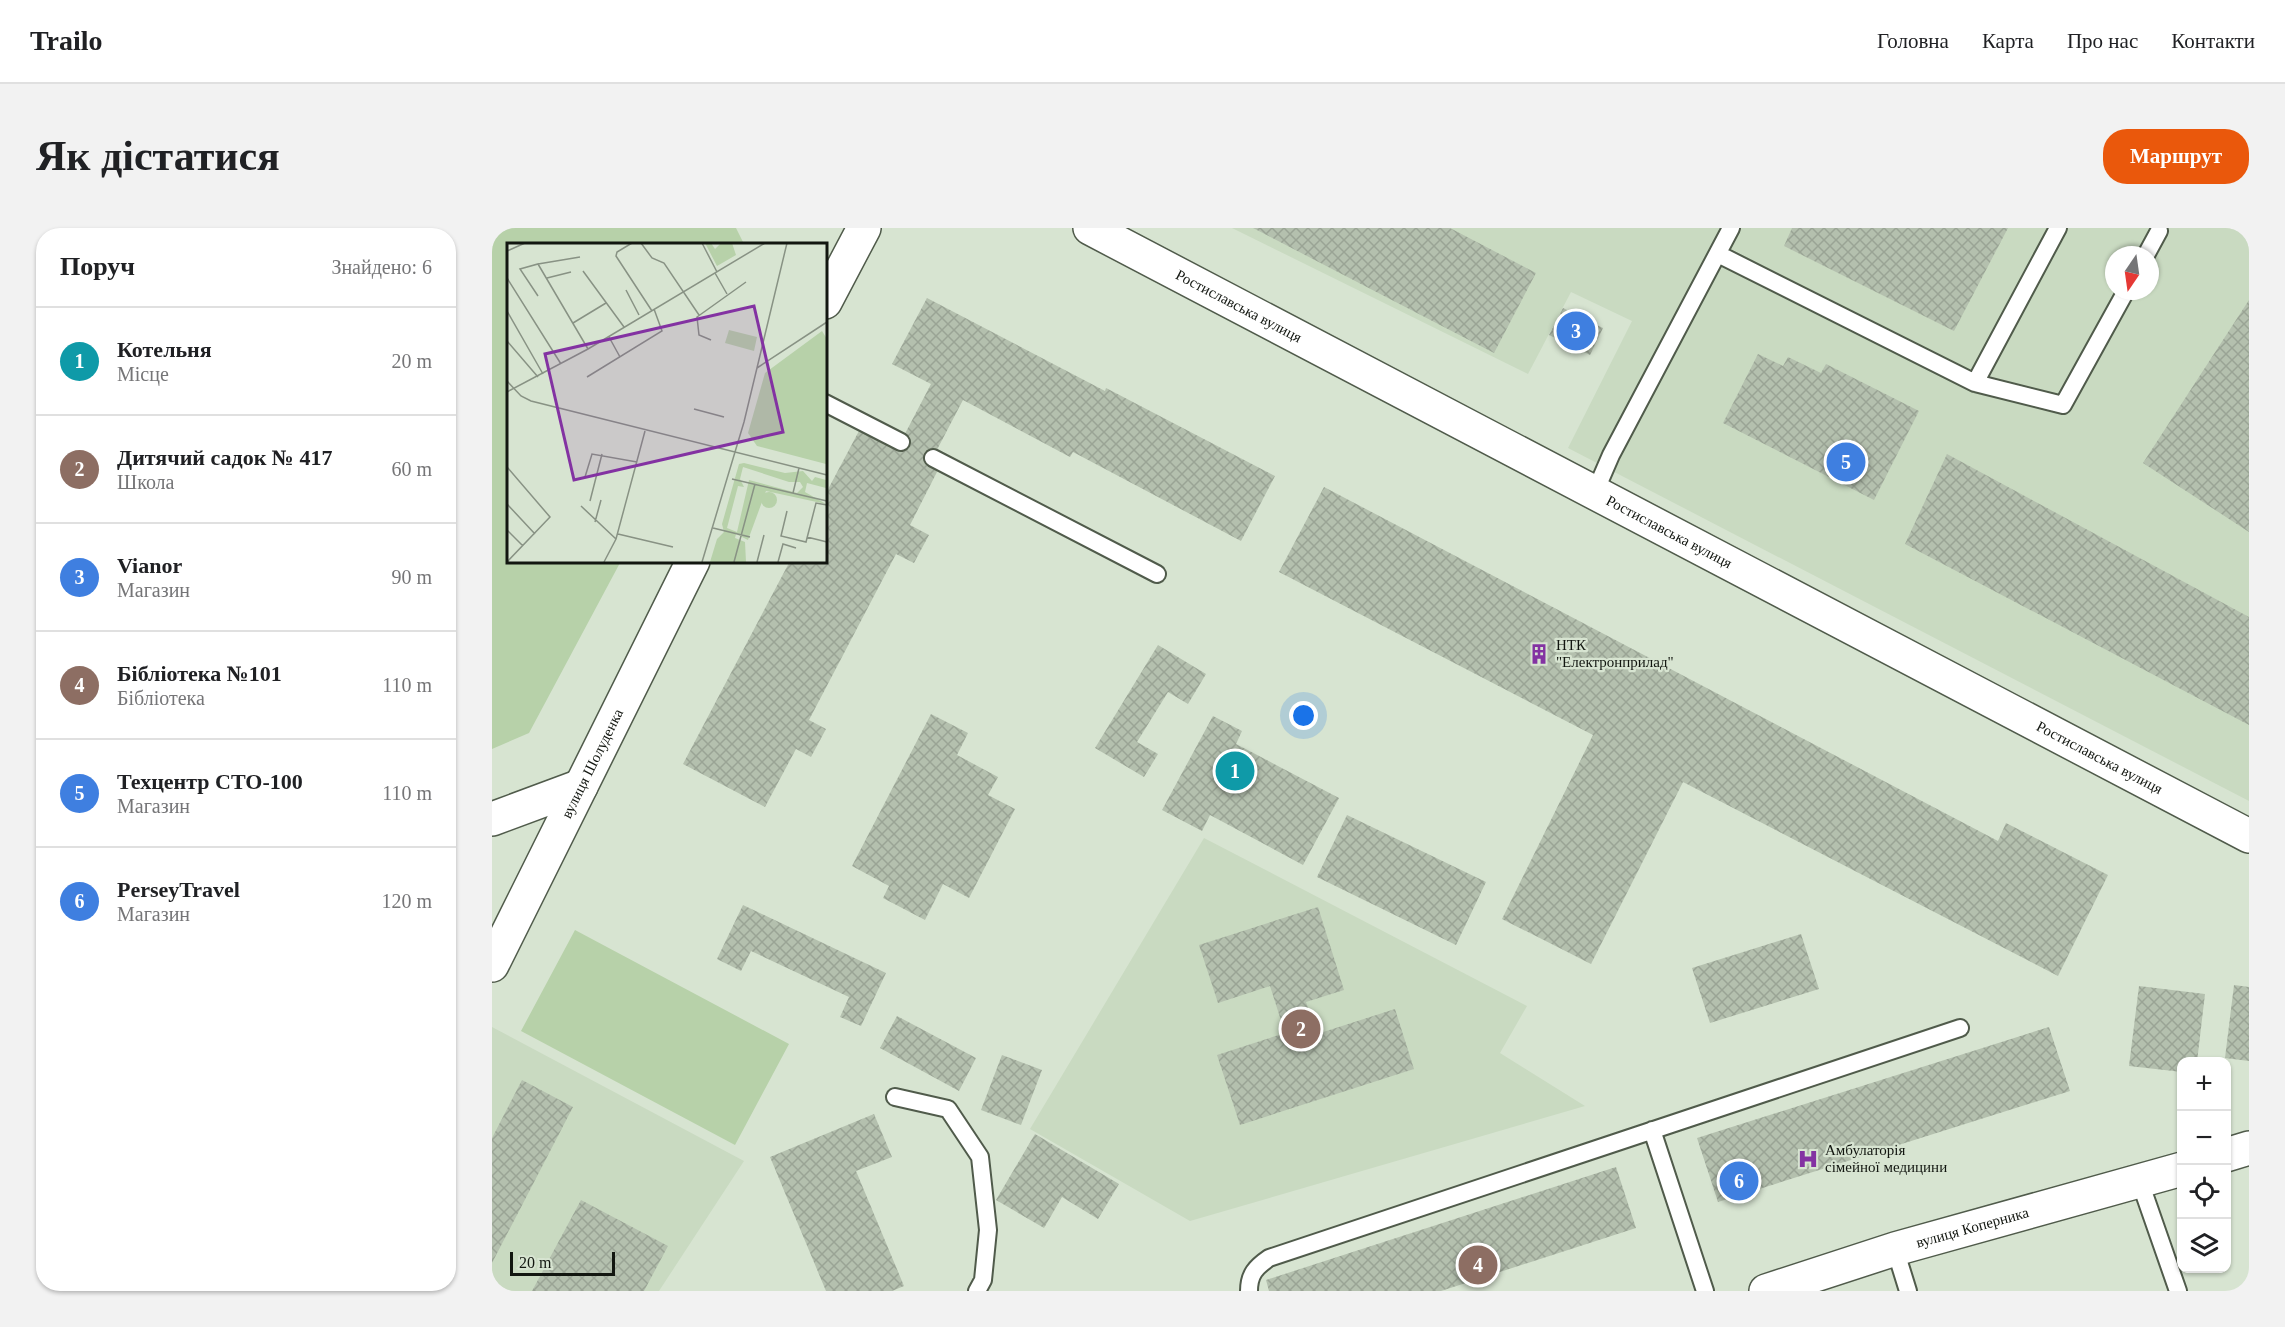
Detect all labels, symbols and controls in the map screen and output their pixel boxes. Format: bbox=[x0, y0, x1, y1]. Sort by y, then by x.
text: Trailo bbox=[30, 25, 103, 56]
text: Головна bbox=[1877, 29, 1949, 53]
text: Карта bbox=[1982, 29, 2034, 53]
text: Про нас bbox=[2067, 29, 2138, 53]
text: Контакти bbox=[2171, 29, 2255, 53]
button: Маршрут bbox=[2103, 129, 2249, 184]
text: Як дістатися bbox=[36, 133, 280, 179]
inset map bbox=[507, 243, 826, 562]
north arrow bbox=[2105, 246, 2159, 300]
text: Поруч bbox=[60, 252, 135, 281]
text: Знайдено: 6 bbox=[331, 256, 432, 278]
street label: Ростиславська вулиця bbox=[1173, 266, 1304, 346]
pin: 3 bbox=[1556, 308, 1596, 354]
text: Котельня bbox=[117, 337, 212, 362]
text: 1 bbox=[75, 350, 85, 372]
text: 20 m bbox=[391, 350, 432, 372]
text: Місце bbox=[117, 363, 169, 385]
pin: 5 bbox=[1826, 440, 1866, 484]
text: Дитячий садок № 417 bbox=[117, 445, 332, 470]
text: 2 bbox=[75, 458, 85, 480]
text: 60 m bbox=[391, 458, 432, 480]
text: Школа bbox=[117, 471, 174, 493]
street label: Ростиславська вулиця bbox=[1604, 492, 1735, 571]
text: Vianor bbox=[117, 553, 182, 578]
text: 3 bbox=[75, 566, 85, 588]
text: 90 m bbox=[391, 566, 432, 588]
text: Магазин bbox=[117, 579, 190, 601]
place label: НТК "Електронприлад" bbox=[1556, 637, 1674, 670]
building icon: НТК "Електронприлад" bbox=[1527, 642, 1551, 666]
text: Бібліотека №101 bbox=[117, 661, 282, 686]
text: 4 bbox=[75, 674, 85, 696]
text: 110 m bbox=[382, 674, 432, 696]
text: Бібліотека bbox=[117, 687, 205, 709]
your location bbox=[1289, 701, 1318, 730]
street label: вулиця Шолуденка bbox=[558, 706, 626, 821]
street label: Ростиславська вулиця bbox=[2034, 718, 2165, 797]
pin: 1 bbox=[1216, 748, 1254, 794]
text: Техцентр СТО-100 bbox=[117, 769, 303, 794]
text: 5 bbox=[75, 782, 85, 804]
text: 110 m bbox=[382, 782, 432, 804]
text: Магазин bbox=[117, 795, 190, 817]
text: PerseyTravel bbox=[117, 877, 240, 902]
text: 6 bbox=[75, 890, 85, 912]
text: 120 m bbox=[381, 890, 432, 912]
text: Магазин bbox=[117, 903, 190, 925]
pin: 2 bbox=[1282, 1006, 1320, 1052]
map controls bbox=[2177, 1057, 2231, 1273]
button: + bbox=[2177, 1057, 2231, 1111]
button: − bbox=[2177, 1111, 2231, 1165]
place label: Амбулаторія сімейної медицини bbox=[1825, 1142, 1947, 1175]
hospital icon: Амбулаторія сімейної медицини bbox=[1796, 1147, 1820, 1171]
pin: 6 bbox=[1720, 1158, 1758, 1204]
button: locate bbox=[2177, 1165, 2231, 1219]
street label: вулиця Коперника bbox=[1914, 1204, 2031, 1251]
button: layers bbox=[2177, 1219, 2231, 1273]
pin: 4 bbox=[1458, 1242, 1498, 1288]
scale bar bbox=[510, 1249, 615, 1276]
text: 20 m bbox=[519, 1254, 551, 1271]

